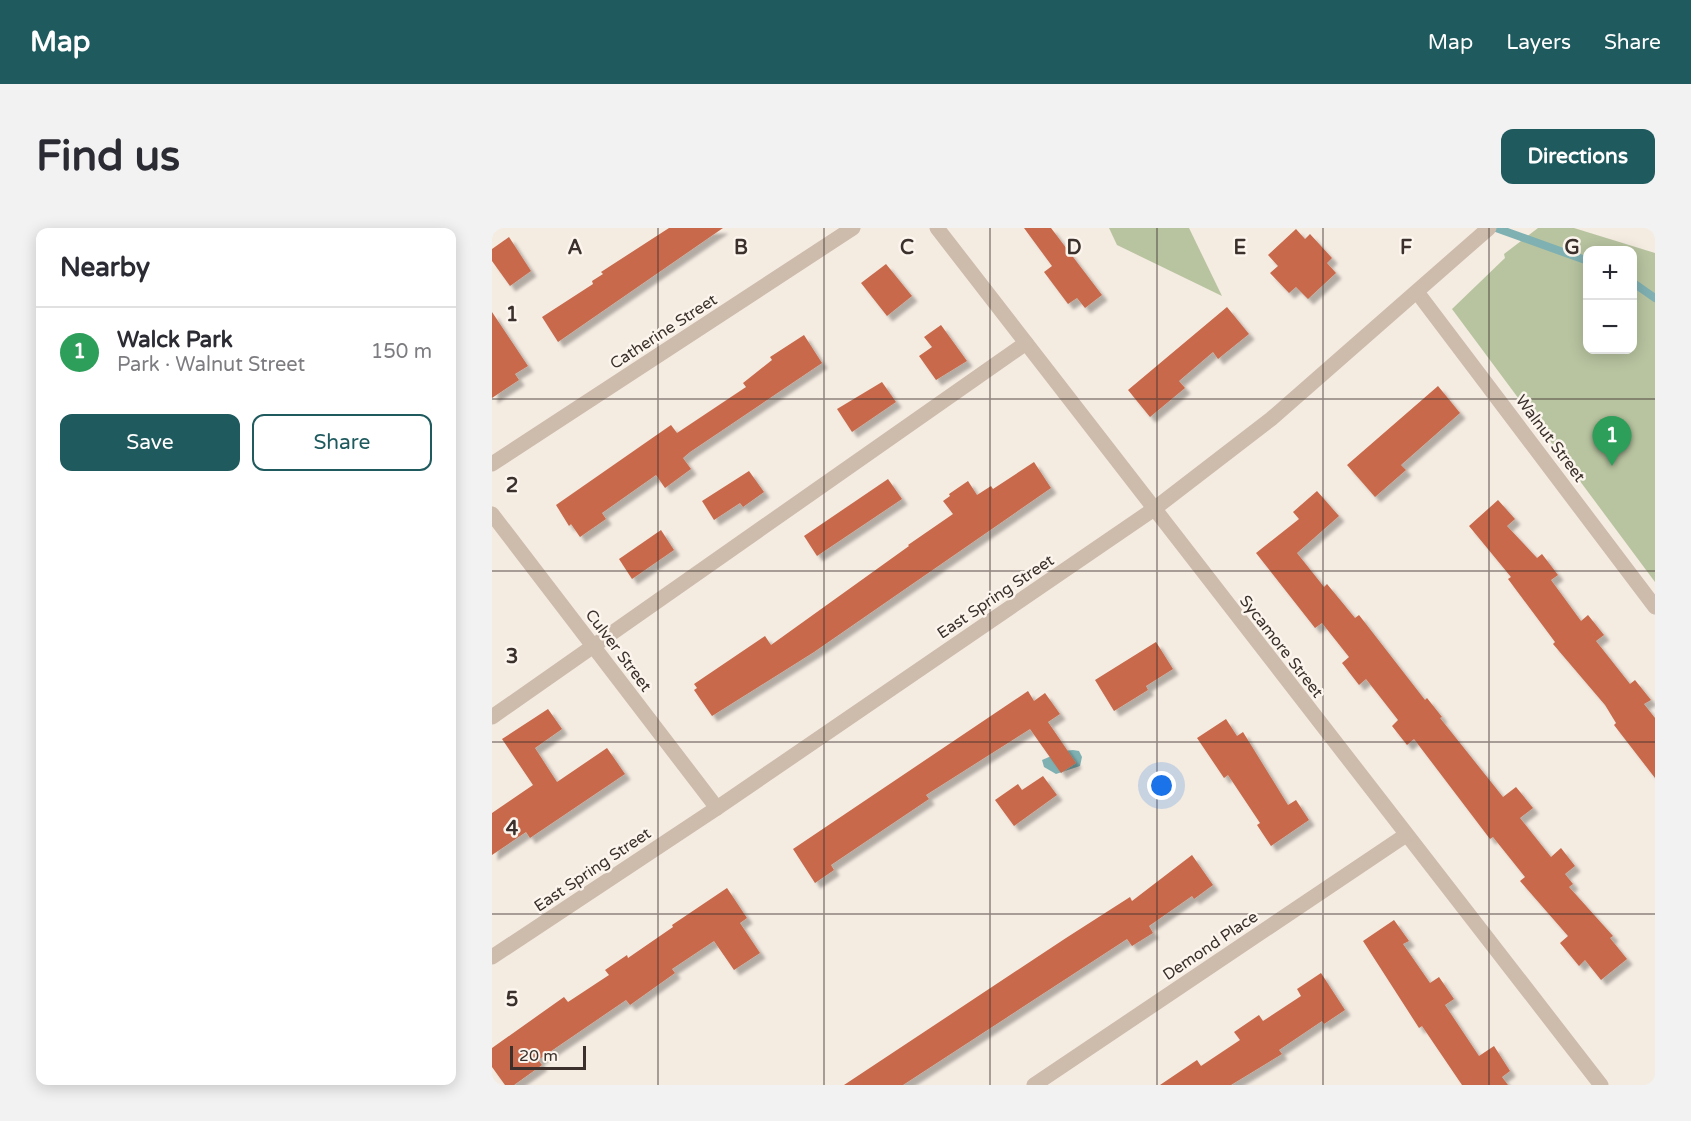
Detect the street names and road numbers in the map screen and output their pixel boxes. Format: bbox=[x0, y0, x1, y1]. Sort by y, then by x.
street label: Catherine Street bbox=[606, 290, 721, 374]
street label: Walnut Street bbox=[1511, 391, 1589, 486]
street label: East Spring Street bbox=[933, 550, 1058, 643]
street label: Sycamore Street bbox=[1235, 591, 1327, 702]
street label: Culver Street bbox=[581, 605, 656, 696]
street label: East Spring Street bbox=[530, 823, 655, 916]
street label: Demond Place bbox=[1159, 907, 1262, 985]

